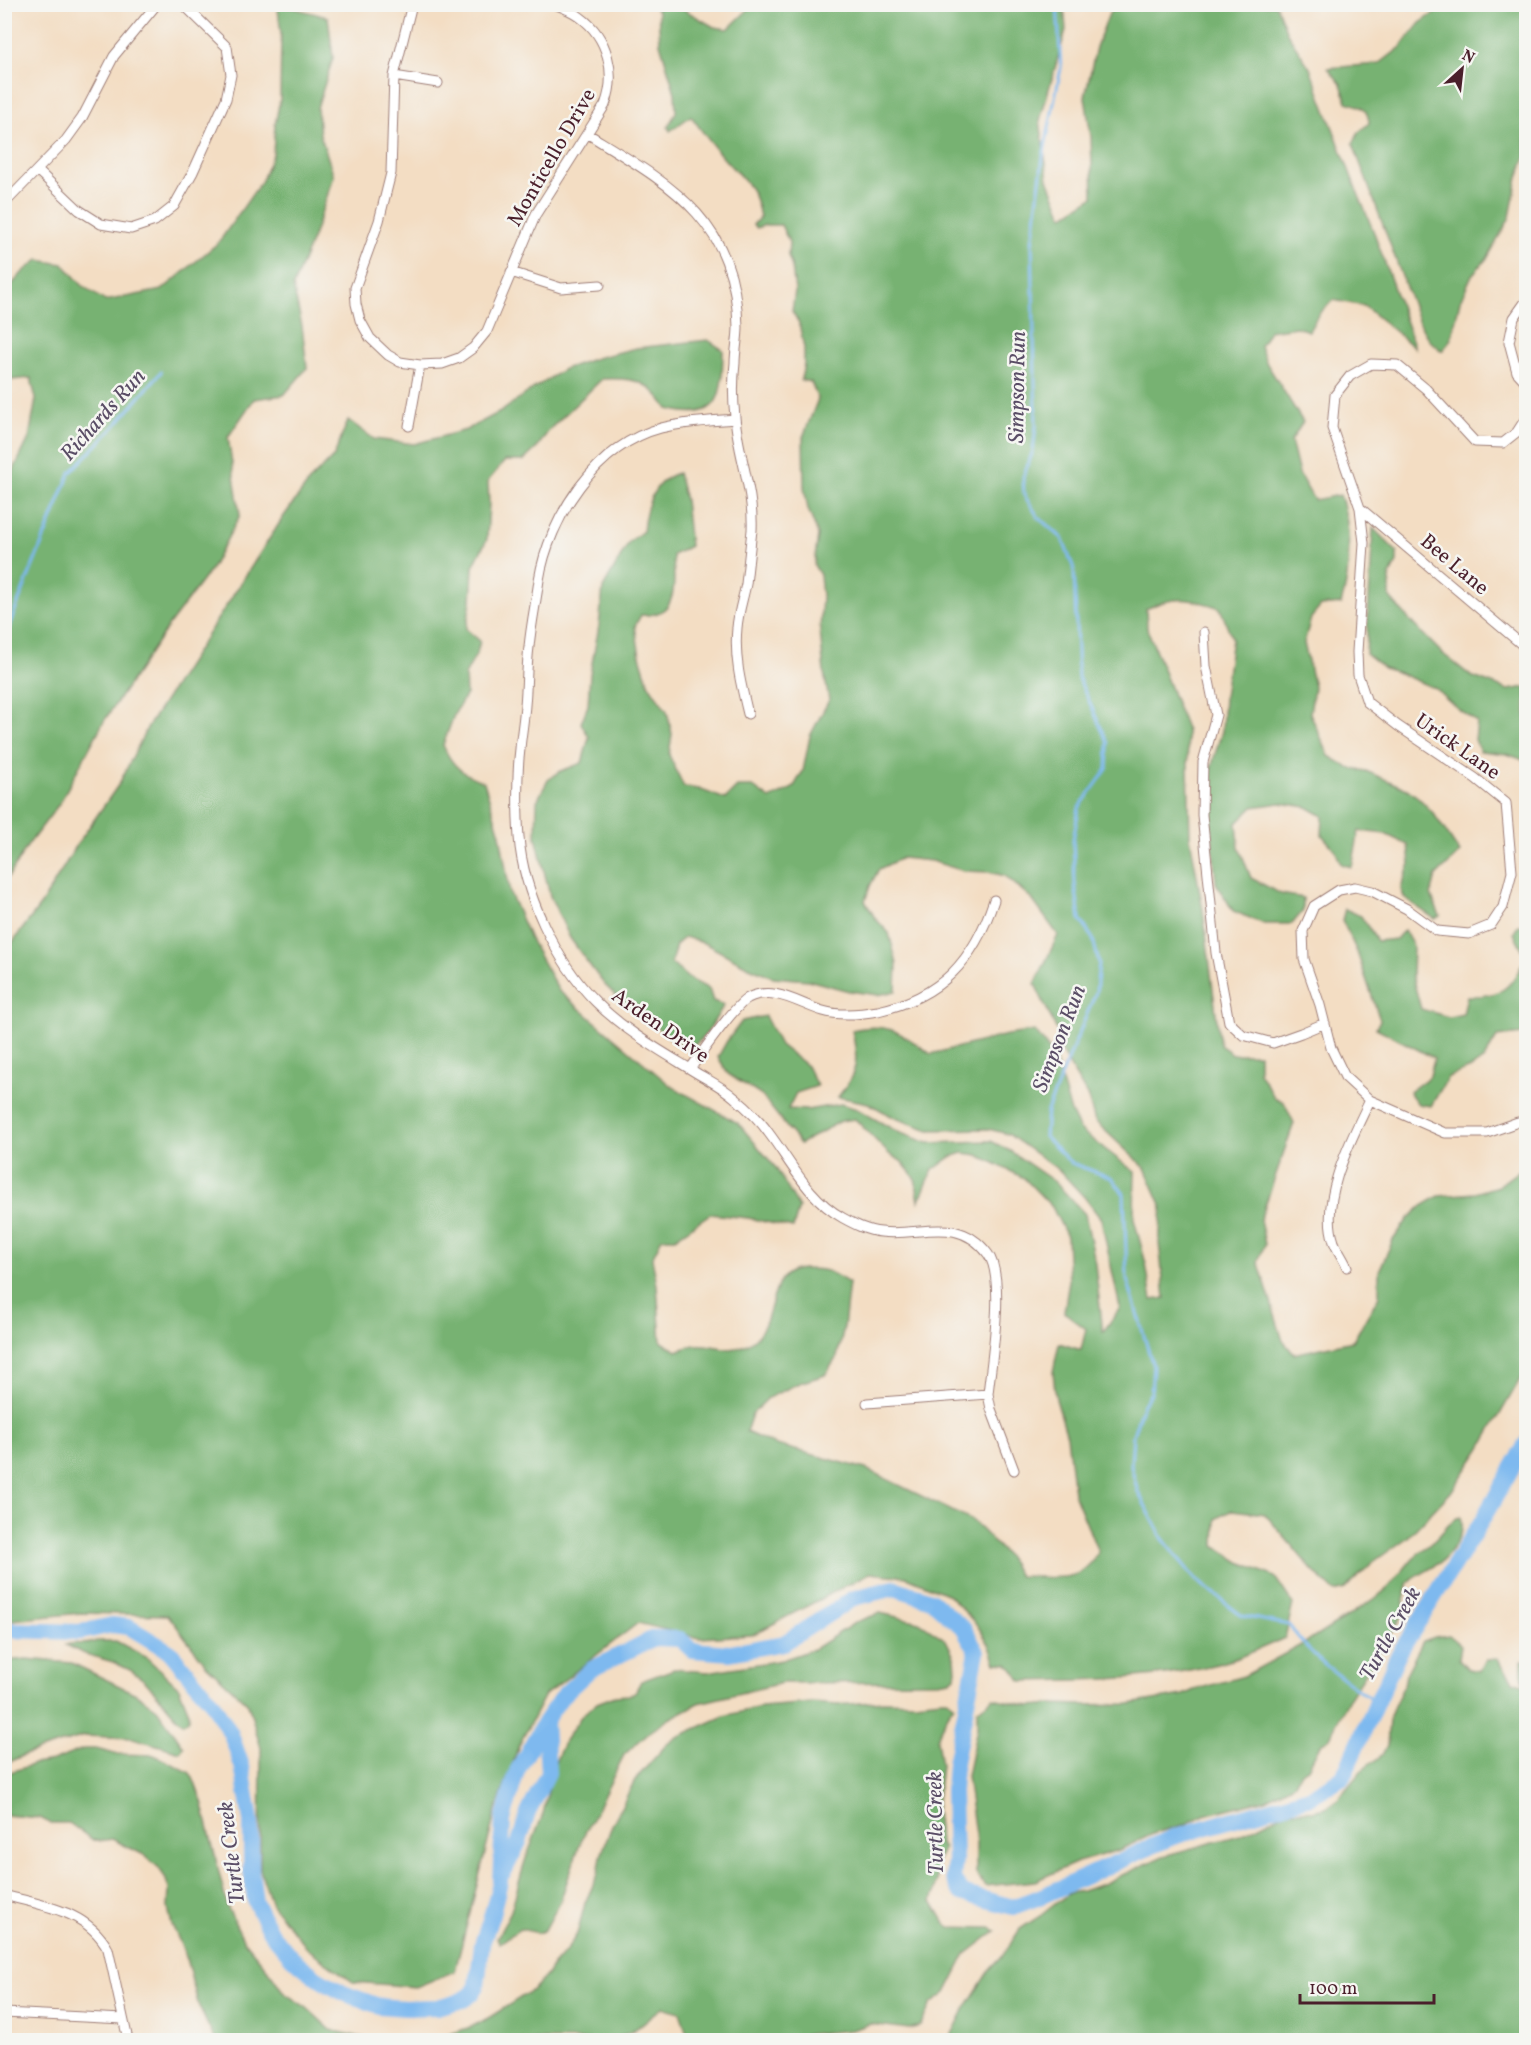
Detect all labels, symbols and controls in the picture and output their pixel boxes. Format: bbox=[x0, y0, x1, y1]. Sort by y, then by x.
north arrow bbox=[1432, 39, 1492, 99]
text: N bbox=[1458, 45, 1478, 70]
street label: Monticello Drive bbox=[501, 83, 604, 232]
water label: Simpson Run bbox=[1002, 331, 1035, 443]
water label: Richards Run bbox=[54, 363, 154, 469]
street label: Bee Lane bbox=[1413, 528, 1495, 603]
street label: Urick Lane bbox=[1408, 707, 1506, 787]
water label: Simpson Run bbox=[1026, 981, 1095, 1097]
street label: Arden Drive bbox=[605, 982, 715, 1071]
water label: Turtle Creek bbox=[1353, 1582, 1430, 1687]
water label: Turtle Creek bbox=[920, 1771, 953, 1875]
water label: Turtle Creek bbox=[211, 1800, 254, 1906]
scale bar bbox=[1300, 1967, 1434, 2005]
text: 100 m bbox=[1309, 1977, 1358, 2002]

